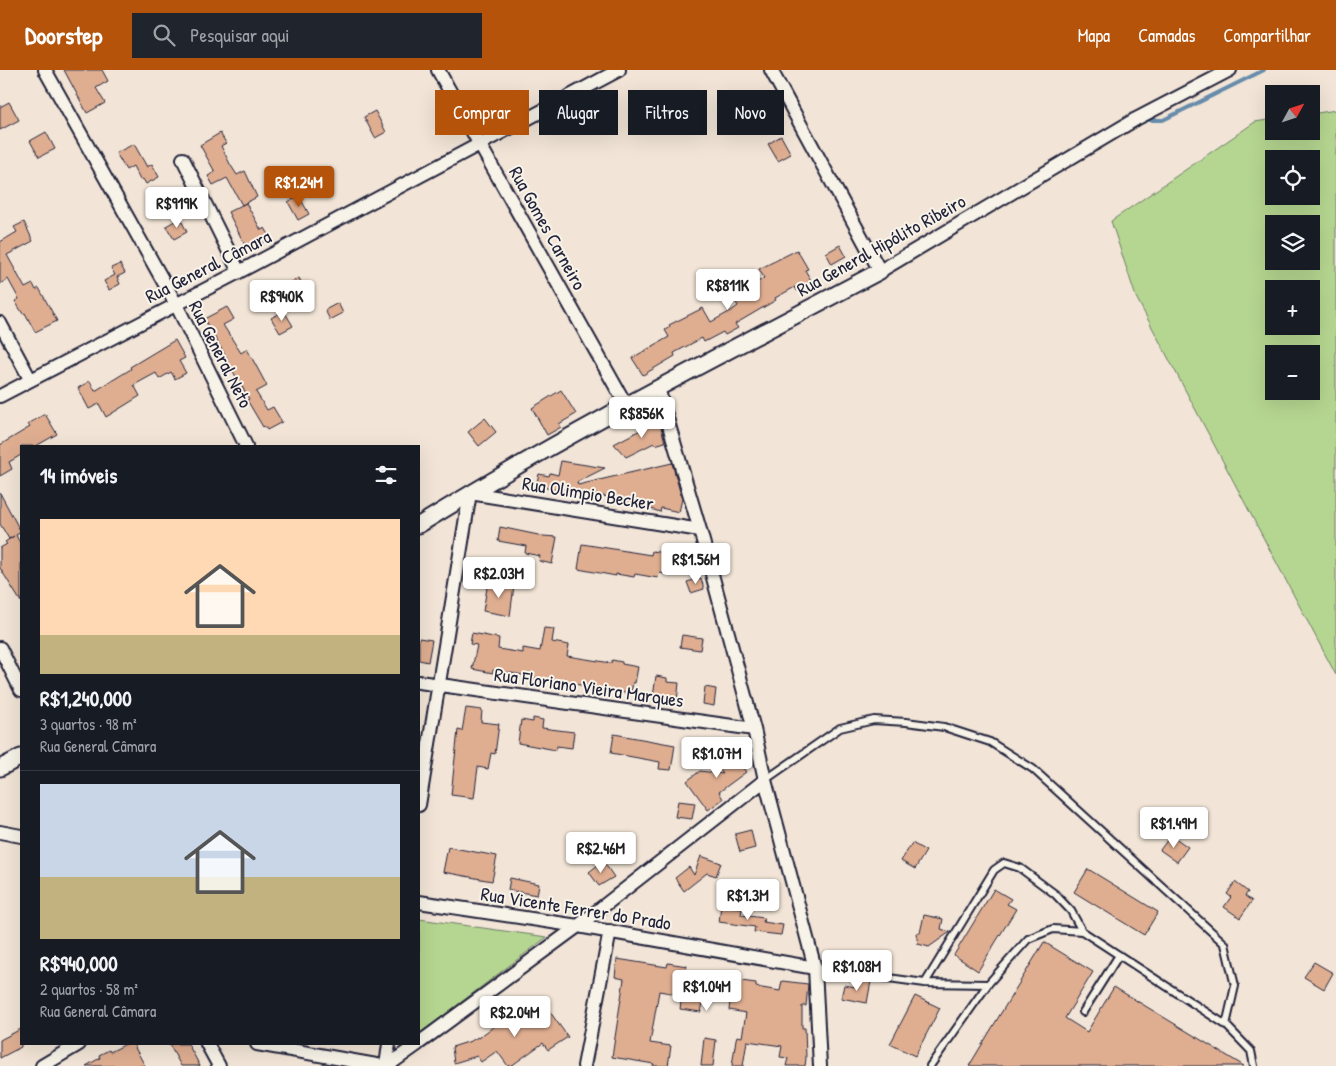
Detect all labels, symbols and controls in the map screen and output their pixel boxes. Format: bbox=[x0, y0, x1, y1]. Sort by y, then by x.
search box bbox=[132, 13, 482, 58]
text: Doorstep bbox=[25, 19, 102, 51]
icon: search bbox=[150, 21, 178, 49]
text: Pesquisar aqui bbox=[190, 22, 290, 48]
text: Mapa bbox=[1078, 23, 1110, 48]
text: Camadas bbox=[1138, 23, 1195, 48]
text: Compartilhar bbox=[1223, 23, 1311, 48]
north arrow bbox=[1265, 85, 1320, 140]
map controls bbox=[1265, 85, 1320, 400]
chip: Comprar bbox=[435, 90, 529, 135]
chip: Alugar bbox=[539, 90, 618, 135]
chip: Filtros bbox=[628, 90, 707, 135]
chip: Novo bbox=[717, 90, 784, 135]
button: locate bbox=[1265, 150, 1320, 205]
street label: Rua Gomes Carneiro bbox=[503, 162, 593, 295]
pin: R$1.24M bbox=[253, 166, 345, 208]
text: R$1.24M bbox=[275, 171, 323, 193]
pin: R$919K bbox=[136, 186, 218, 229]
street label: Rua General Hipólito Ribeiro bbox=[792, 188, 970, 302]
text: R$919K bbox=[156, 192, 198, 214]
button: layers bbox=[1265, 215, 1320, 270]
street label: Rua General Câmara bbox=[141, 223, 276, 309]
pin: R$811K bbox=[687, 268, 769, 311]
text: R$811K bbox=[707, 274, 749, 296]
pin: R$940K bbox=[241, 280, 323, 322]
button: + bbox=[1265, 280, 1320, 335]
text: R$940K bbox=[261, 285, 303, 307]
street label: Rua General Neto bbox=[183, 296, 259, 412]
button: − bbox=[1265, 345, 1320, 400]
pin: R$856K bbox=[601, 396, 683, 439]
text: R$856K bbox=[620, 402, 664, 424]
text: 14 imóveis bbox=[40, 461, 117, 490]
icon: filters bbox=[372, 461, 400, 489]
street label: Rua Olimpio Becker bbox=[520, 470, 656, 516]
pin: R$1.56M bbox=[650, 542, 742, 585]
text: R$1.56M bbox=[672, 548, 720, 570]
icon: home bbox=[175, 551, 265, 641]
pin: R$2.03M bbox=[453, 556, 545, 599]
text: R$2.03M bbox=[474, 562, 524, 584]
street label: Rua Floriano Vieira Marques bbox=[493, 661, 685, 713]
text: R$1,240,000 bbox=[40, 684, 132, 713]
text: 3 quartos · 98 m² bbox=[40, 713, 137, 735]
text: Rua General Câmara bbox=[40, 735, 156, 757]
pin: R$1.07M bbox=[671, 736, 763, 779]
text: R$1.07M bbox=[692, 742, 742, 764]
pin: R$1.49M bbox=[1128, 806, 1220, 849]
text: R$1.49M bbox=[1151, 812, 1197, 834]
icon: home bbox=[175, 817, 265, 907]
pin: R$2.46M bbox=[555, 832, 647, 874]
text: R$2.46M bbox=[577, 837, 625, 859]
pin: R$1.3M bbox=[707, 878, 789, 921]
street label: Rua Vicente Ferrer do Prado bbox=[479, 880, 673, 936]
text: R$1.3M bbox=[727, 884, 769, 906]
text: R$940,000 bbox=[40, 949, 118, 978]
pin: R$1.08M bbox=[811, 950, 903, 992]
text: R$1.08M bbox=[833, 955, 881, 977]
pin: R$1.04M bbox=[661, 970, 753, 1012]
text: R$1.04M bbox=[683, 975, 731, 997]
text: 2 quartos · 58 m² bbox=[40, 978, 138, 1000]
pin: R$2.04M bbox=[469, 996, 561, 1038]
text: Rua General Câmara bbox=[40, 1000, 156, 1022]
text: R$2.04M bbox=[491, 1001, 539, 1023]

